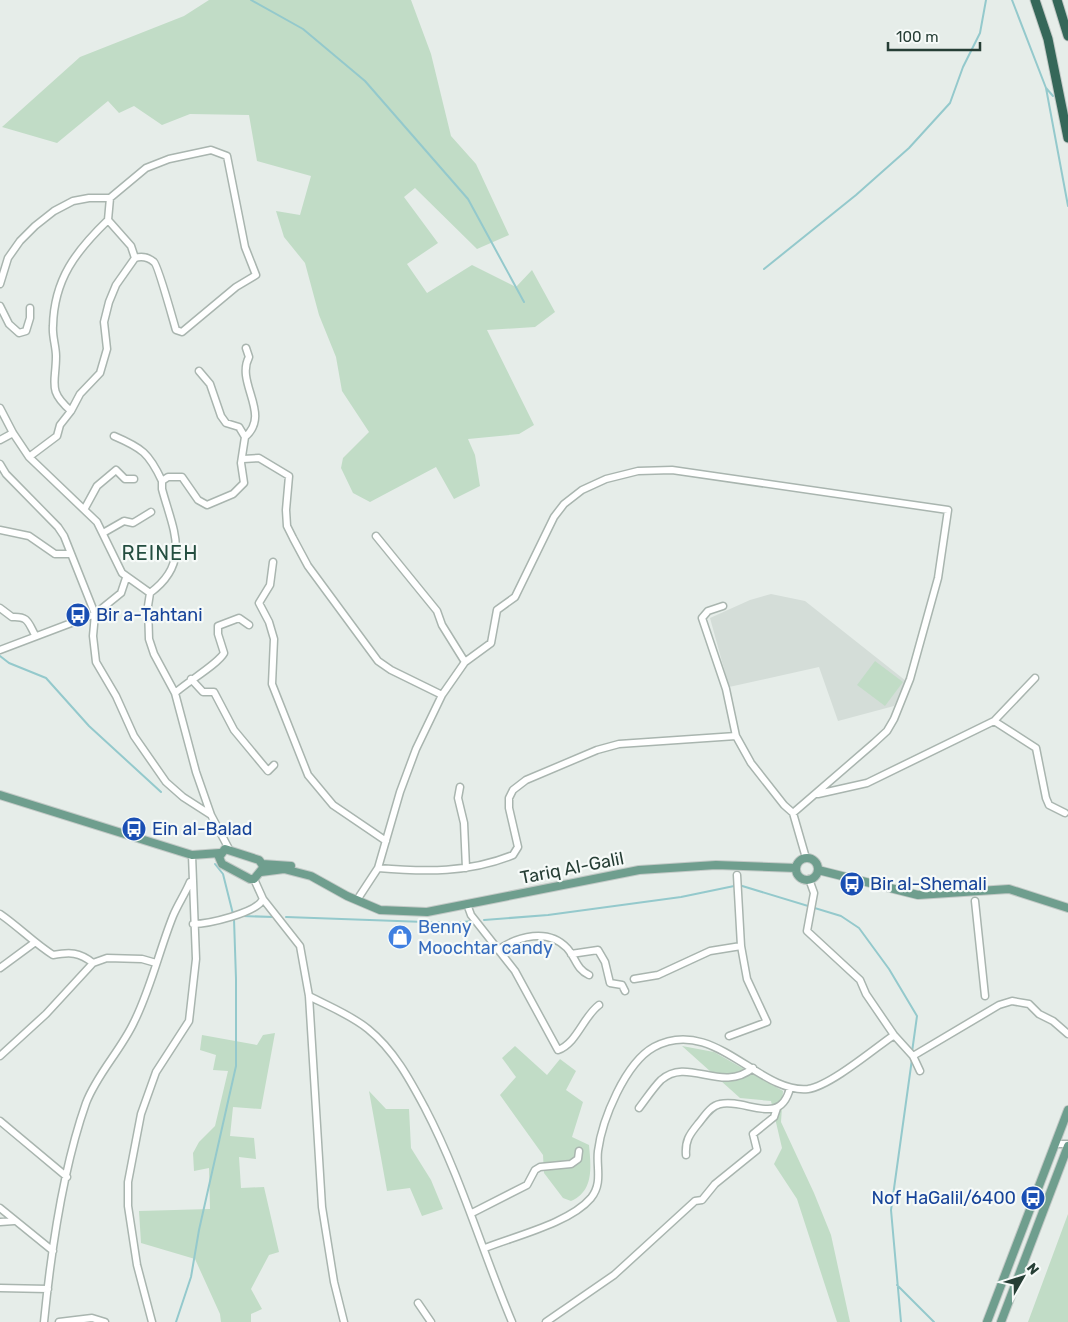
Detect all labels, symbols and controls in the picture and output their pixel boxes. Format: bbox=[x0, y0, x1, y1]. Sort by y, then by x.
scale bar bbox=[888, 20, 980, 52]
text: 100 m bbox=[896, 28, 938, 46]
district label: REINEH bbox=[122, 541, 198, 565]
bus stop icon: Bir a-Tahtani bbox=[65, 602, 91, 628]
place label: Bir a-Tahtani bbox=[96, 604, 202, 626]
bus stop icon: Ein al-Balad bbox=[121, 816, 147, 842]
place label: Ein al-Balad bbox=[152, 818, 252, 840]
street label: Tariq Al-Galil bbox=[518, 847, 626, 889]
bus stop icon: Bir al-Shemali bbox=[839, 871, 865, 897]
place label: Bir al-Shemali bbox=[870, 873, 987, 895]
place label: Benny Moochtar candy bbox=[418, 916, 553, 959]
shop icon: Benny Moochtar candy bbox=[387, 924, 413, 950]
bus stop icon: Nof HaGalil/6400 bbox=[1020, 1185, 1046, 1211]
place label: Nof HaGalil/6400 bbox=[872, 1187, 1016, 1209]
north arrow bbox=[998, 1252, 1048, 1302]
text: N bbox=[1023, 1260, 1042, 1278]

